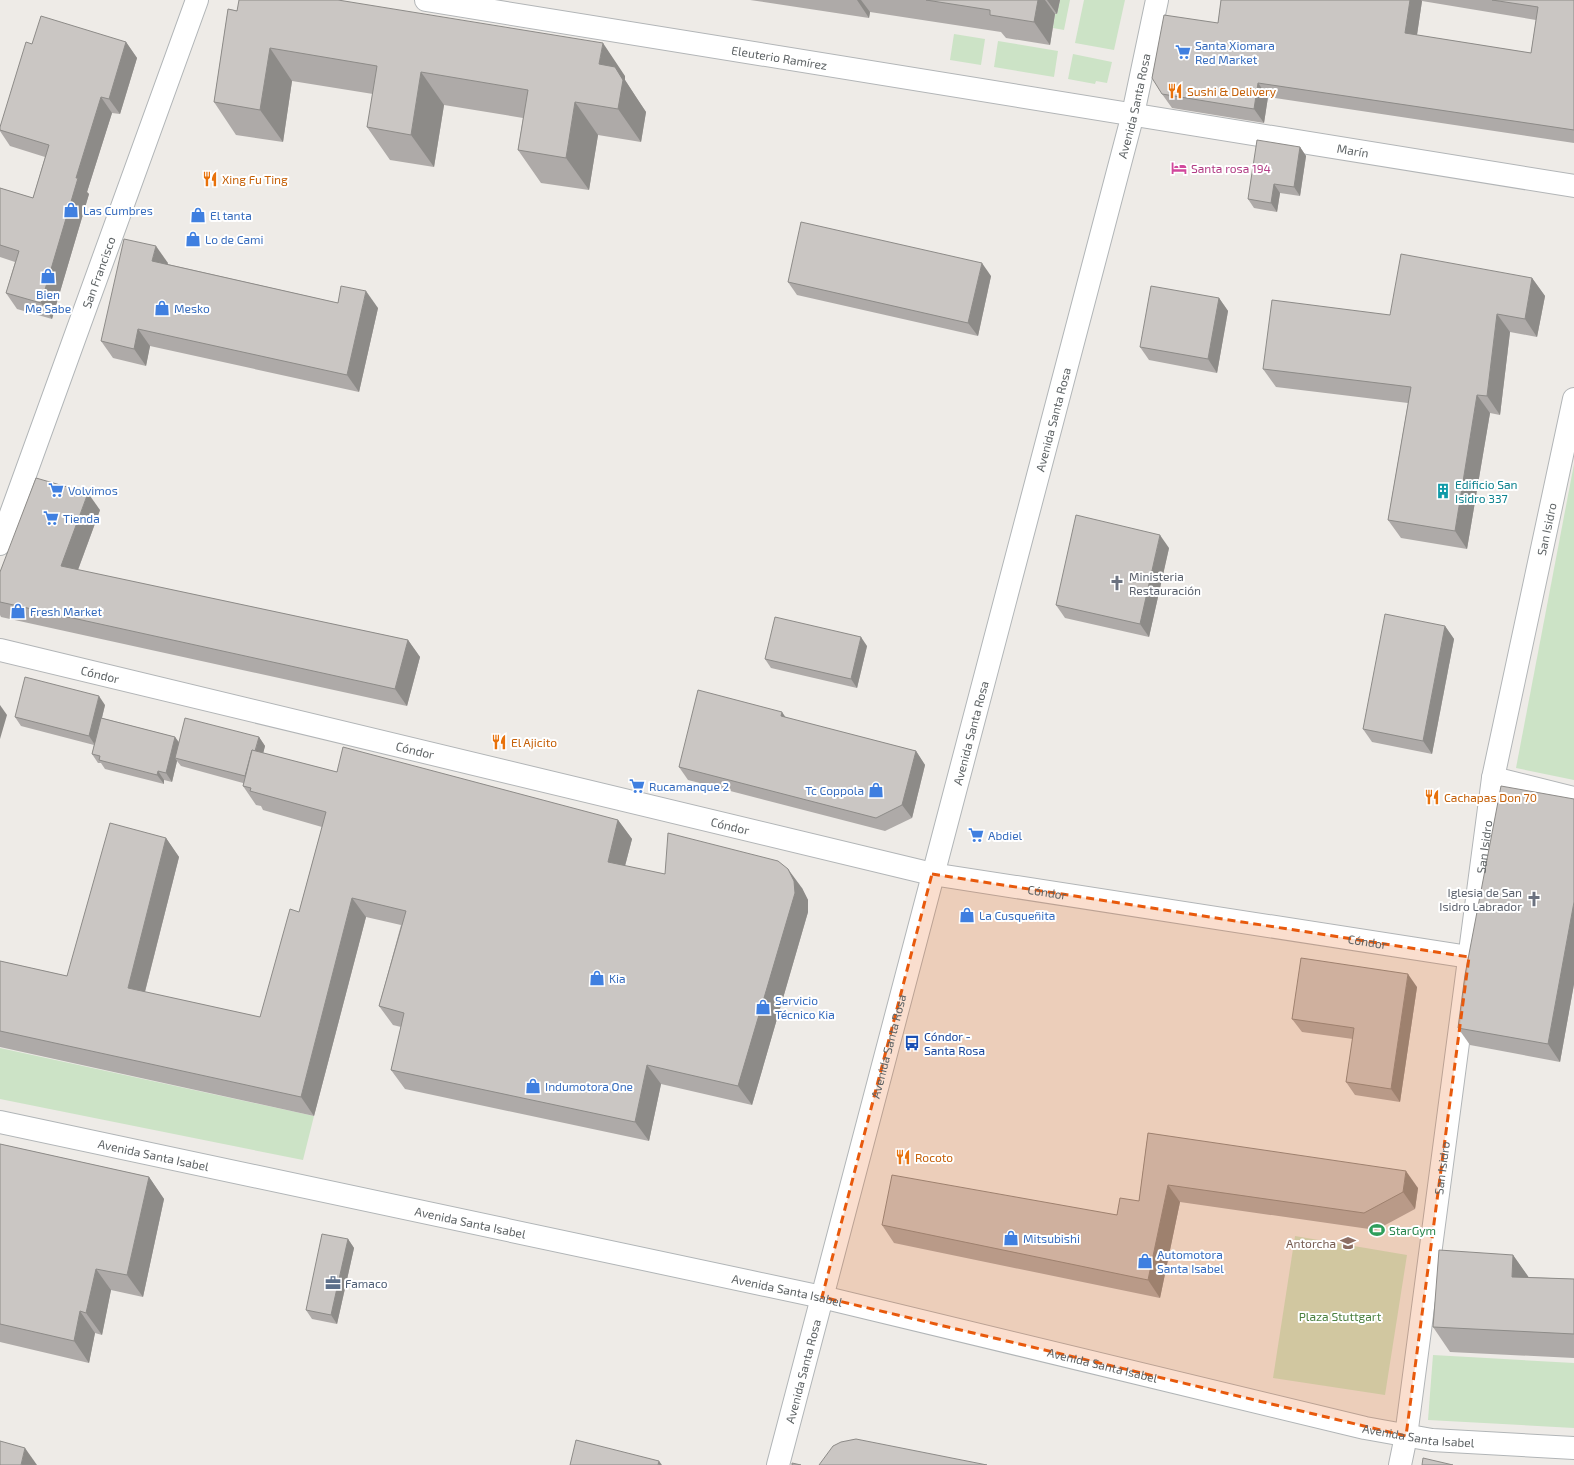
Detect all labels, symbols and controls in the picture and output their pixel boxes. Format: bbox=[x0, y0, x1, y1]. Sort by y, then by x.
place label: Santa Xiomara Red Market bbox=[1195, 38, 1275, 66]
street label: Eleuterio Ramírez bbox=[731, 43, 828, 72]
supermarket icon: Santa Xiomara Red Market bbox=[1174, 43, 1192, 61]
street label: Avenida Santa Rosa bbox=[1115, 52, 1153, 160]
restaurant icon: Sushi & Delivery bbox=[1166, 82, 1184, 100]
place label: Sushi & Delivery bbox=[1187, 84, 1277, 98]
street label: Marín bbox=[1336, 141, 1370, 160]
hotel icon: Santa rosa 194 bbox=[1170, 159, 1188, 177]
place label: Santa rosa 194 bbox=[1191, 161, 1271, 175]
restaurant icon: Xing Fu Ting bbox=[201, 170, 219, 188]
place label: Xing Fu Ting bbox=[222, 172, 288, 186]
shop icon: Las Cumbres bbox=[62, 201, 80, 219]
place label: Las Cumbres bbox=[83, 203, 153, 217]
shop icon: El tanta bbox=[189, 206, 207, 224]
place label: El tanta bbox=[210, 208, 252, 222]
shop icon: Lo de Cami bbox=[184, 230, 202, 248]
place label: Lo de Cami bbox=[205, 232, 264, 246]
street label: San Francisco bbox=[79, 234, 118, 310]
shop icon: Bien Me Sabe bbox=[39, 267, 57, 285]
place label: Bien Me Sabe bbox=[25, 287, 71, 315]
shop icon: Mesko bbox=[153, 299, 171, 317]
place label: Mesko bbox=[174, 301, 210, 315]
street label: Avenida Santa Rosa bbox=[1032, 366, 1073, 473]
place label: Edificio San Isidro 337 bbox=[1455, 477, 1518, 505]
supermarket icon: Volvimos bbox=[47, 481, 65, 499]
building icon: Edificio San Isidro 337 bbox=[1434, 482, 1452, 500]
place label: Volvimos bbox=[68, 483, 118, 497]
street label: San Isidro bbox=[1534, 501, 1559, 557]
supermarket icon: Tienda bbox=[42, 509, 60, 527]
place label: Tienda bbox=[63, 511, 100, 525]
place label: Ministeria Restauración bbox=[1129, 569, 1201, 597]
church icon: Ministeria Restauración bbox=[1108, 574, 1126, 592]
shop icon: Fresh Market bbox=[9, 602, 27, 620]
place label: Fresh Market bbox=[30, 604, 102, 618]
street label: Cóndor bbox=[79, 663, 121, 685]
street label: Avenida Santa Rosa bbox=[950, 679, 991, 786]
restaurant icon: El Ajicito bbox=[490, 733, 508, 751]
place label: El Ajicito bbox=[511, 735, 557, 750]
street label: Cóndor bbox=[394, 738, 436, 761]
supermarket icon: Rucamanque 2 bbox=[628, 777, 646, 795]
place label: Rucamanque 2 bbox=[649, 779, 730, 793]
shop icon: Tc Coppola bbox=[867, 781, 885, 799]
place label: Tc Coppola bbox=[805, 783, 864, 797]
restaurant icon: Cachapas Don 70 bbox=[1423, 788, 1441, 806]
place label: Cachapas Don 70 bbox=[1444, 790, 1537, 804]
street label: Cóndor bbox=[710, 814, 751, 837]
street label: San Isidro bbox=[1473, 819, 1494, 874]
supermarket icon: Abdiel bbox=[967, 826, 985, 844]
place label: Abdiel bbox=[988, 828, 1023, 842]
street label: Cóndor bbox=[1027, 882, 1068, 902]
place label: Iglesia de San Isidro Labrador bbox=[1439, 885, 1522, 913]
church icon: Iglesia de San Isidro Labrador bbox=[1525, 890, 1543, 908]
shop icon: La Cusqueñita bbox=[958, 906, 976, 924]
place label: La Cusqueñita bbox=[979, 908, 1055, 922]
street label: Cóndor bbox=[1347, 931, 1388, 951]
shop icon: Kia bbox=[588, 969, 606, 987]
place label: Kia bbox=[609, 971, 626, 985]
place label: Servicio Técnico Kia bbox=[775, 993, 835, 1021]
street label: Avenida Santa Rosa bbox=[868, 993, 908, 1100]
shop icon: Servicio Técnico Kia bbox=[754, 998, 772, 1016]
place label: Cóndor - Santa Rosa bbox=[924, 1029, 985, 1057]
bus stop icon: Cóndor - Santa Rosa bbox=[903, 1034, 921, 1052]
shop icon: Indumotora One bbox=[524, 1077, 542, 1095]
place label: Indumotora One bbox=[545, 1079, 633, 1093]
street label: Avenida Santa Isabel bbox=[97, 1136, 211, 1173]
street label: San Isidro bbox=[1431, 1140, 1452, 1195]
restaurant icon: Rocoto bbox=[894, 1148, 912, 1166]
place label: Rocoto bbox=[915, 1150, 953, 1164]
street label: Avenida Santa Isabel bbox=[414, 1204, 528, 1241]
sports icon: StarGym bbox=[1368, 1221, 1386, 1239]
place label: StarGym bbox=[1389, 1223, 1436, 1237]
shop icon: Mitsubishi bbox=[1002, 1229, 1020, 1247]
place label: Mitsubishi bbox=[1023, 1231, 1080, 1245]
school or university icon: Antorcha bbox=[1339, 1234, 1357, 1252]
place label: Antorcha bbox=[1286, 1236, 1336, 1250]
place label: Automotora Santa Isabel bbox=[1157, 1247, 1224, 1275]
shop icon: Automotora Santa Isabel bbox=[1136, 1252, 1154, 1270]
street label: Avenida Santa Isabel bbox=[731, 1271, 845, 1309]
office icon: Famaco bbox=[324, 1274, 342, 1292]
place label: Famaco bbox=[345, 1276, 388, 1290]
park label: Plaza Stuttgart bbox=[1299, 1309, 1382, 1323]
street label: Avenida Santa Rosa bbox=[782, 1318, 823, 1425]
street label: Avenida Santa Isabel bbox=[1046, 1345, 1160, 1385]
street label: Avenida Santa Isabel bbox=[1361, 1421, 1475, 1449]

